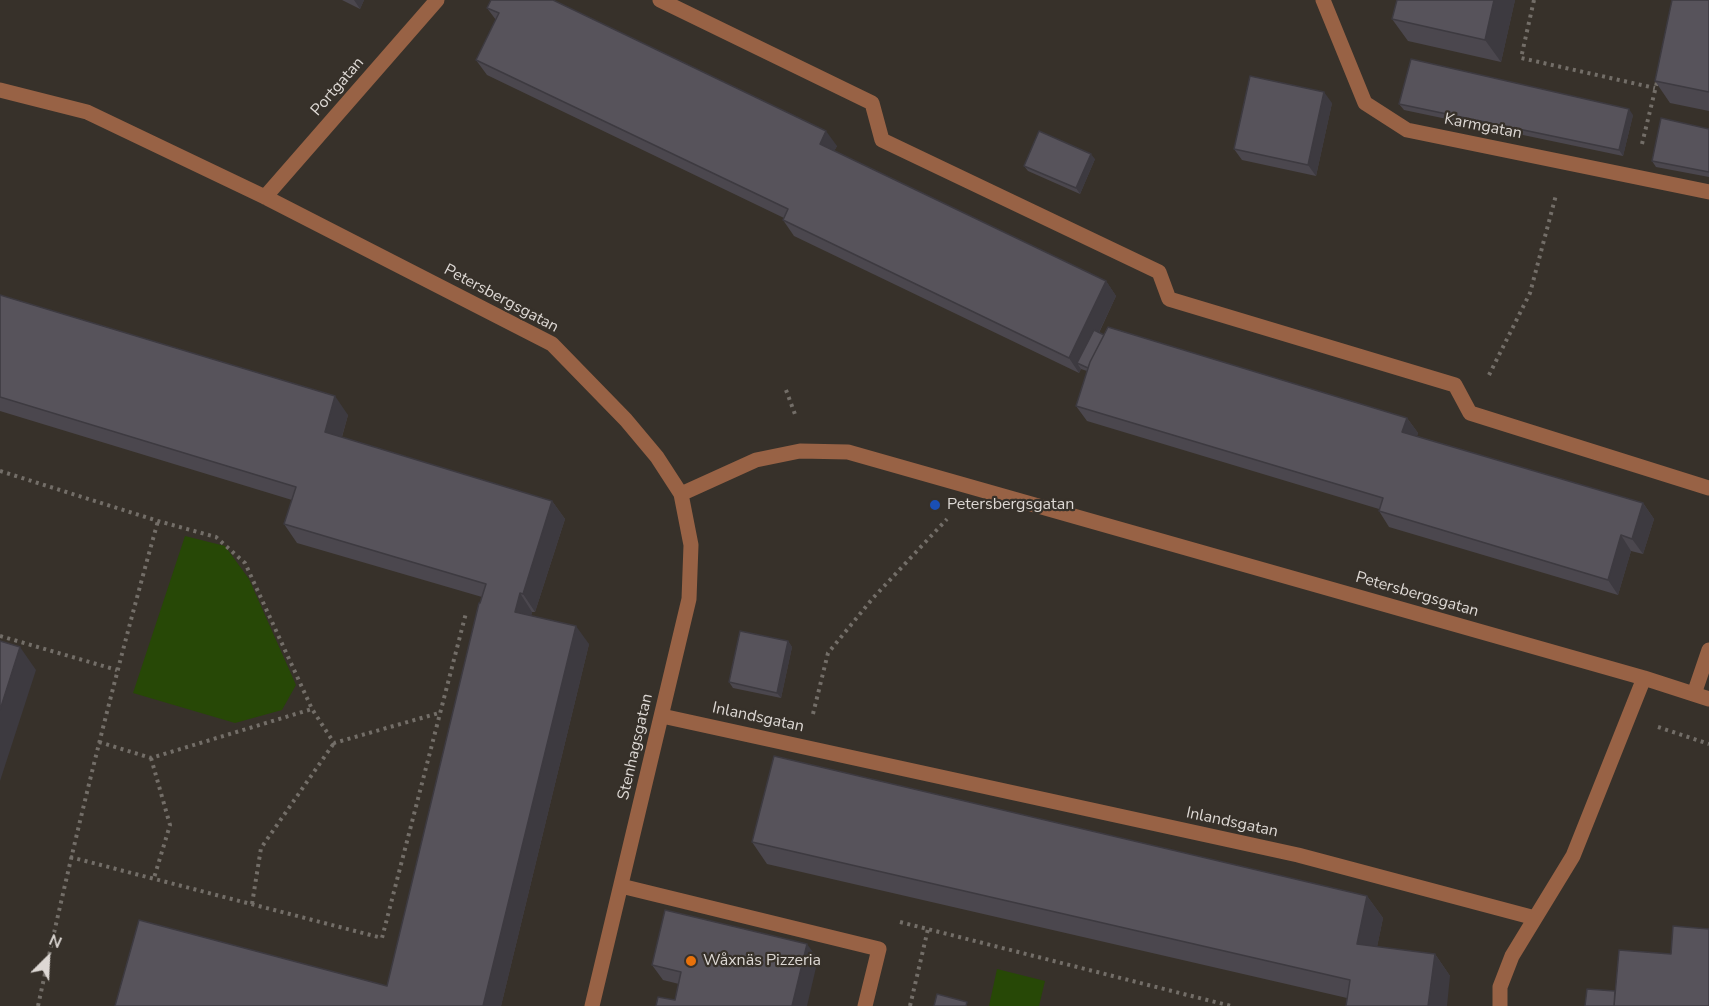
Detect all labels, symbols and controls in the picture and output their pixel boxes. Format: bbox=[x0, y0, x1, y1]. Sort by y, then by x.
street label: Portgatan bbox=[307, 54, 369, 120]
street label: Karmgatan bbox=[1442, 110, 1524, 144]
street label: Petersbergsgatan bbox=[440, 261, 562, 337]
place label: Petersbergsgatan bbox=[947, 495, 1074, 515]
marker: Petersbergsgatan bbox=[928, 498, 942, 512]
street label: Petersbergsgatan bbox=[1353, 568, 1481, 622]
street label: Stenhagsgatan bbox=[614, 692, 658, 802]
street label: Inlandsgatan bbox=[710, 699, 806, 737]
street label: Inlandsgatan bbox=[1184, 804, 1280, 842]
north arrow bbox=[18, 928, 78, 988]
text: N bbox=[45, 929, 65, 954]
place label: Wåxnäs Pizzeria bbox=[703, 951, 821, 971]
marker: Wåxnäs Pizzeria bbox=[684, 954, 698, 968]

